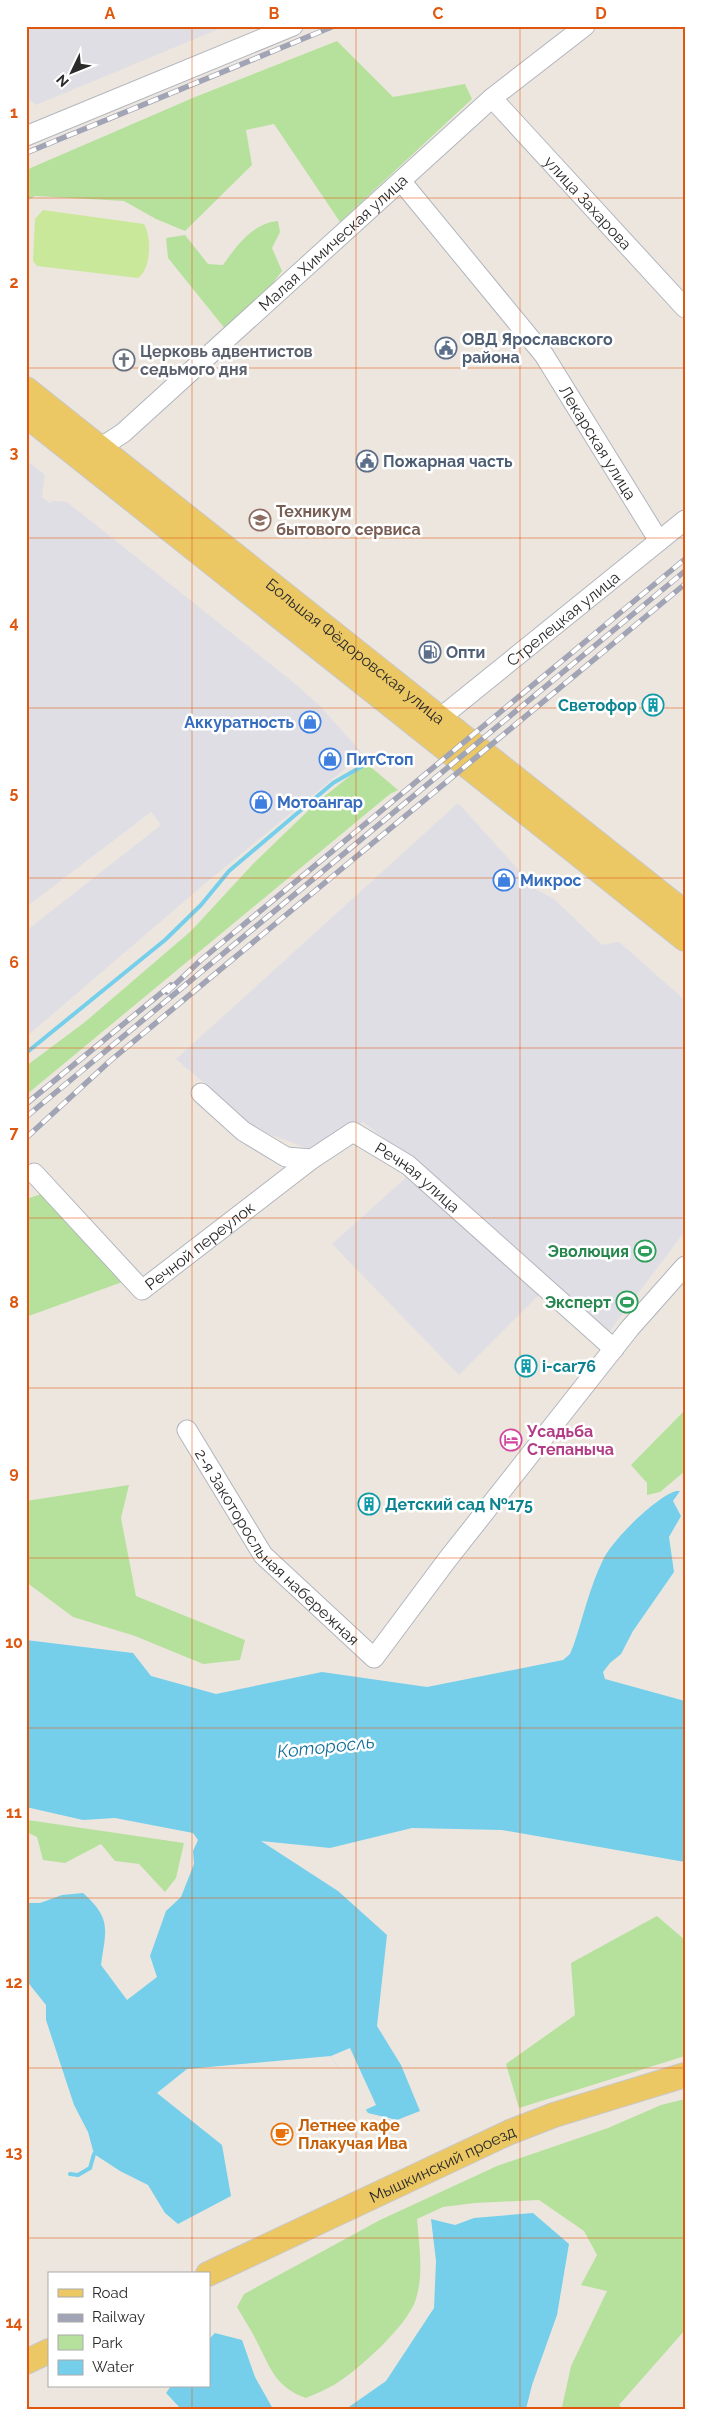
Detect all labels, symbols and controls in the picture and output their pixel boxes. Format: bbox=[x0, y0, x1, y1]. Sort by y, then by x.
text: A bbox=[105, 4, 116, 23]
text: B bbox=[269, 4, 280, 23]
text: C bbox=[433, 4, 444, 23]
text: D bbox=[595, 4, 607, 23]
north arrow bbox=[48, 48, 98, 98]
text: N bbox=[53, 72, 72, 90]
text: 1 bbox=[10, 103, 18, 122]
street label: улица Захарова bbox=[540, 152, 635, 254]
street label: Малая Химическая улица bbox=[255, 171, 411, 315]
text: 2 bbox=[9, 273, 19, 292]
place label: ОВД Ярославского района bbox=[462, 330, 613, 367]
public building icon: ОВД Ярославского района bbox=[434, 336, 458, 360]
place label: Церковь адвентистов седьмого дня bbox=[140, 342, 313, 379]
church icon: Церковь адвентистов седьмого дня bbox=[112, 348, 136, 372]
street label: Лекарская улица bbox=[555, 382, 640, 503]
text: 3 bbox=[10, 443, 19, 462]
public building icon: Пожарная часть bbox=[355, 449, 379, 473]
place label: Пожарная часть bbox=[383, 452, 513, 471]
place label: Техникум бытового сервиса bbox=[276, 502, 421, 539]
school or university icon: Техникум бытового сервиса bbox=[248, 508, 272, 532]
street label: Стрелецкая улица bbox=[503, 568, 624, 670]
street label: Большая Фёдоровская улица bbox=[262, 575, 448, 728]
text: 4 bbox=[9, 613, 19, 632]
fuel station icon: Опти bbox=[418, 640, 442, 664]
place label: Опти bbox=[446, 643, 485, 662]
building icon: Светофор bbox=[641, 693, 665, 717]
place label: Светофор bbox=[558, 696, 637, 715]
shop icon: Аккуратность bbox=[298, 710, 322, 734]
place label: Аккуратность bbox=[184, 713, 294, 732]
shop icon: ПитСтоп bbox=[318, 747, 342, 771]
place label: ПитСтоп bbox=[346, 750, 414, 769]
text: 5 bbox=[10, 783, 19, 802]
shop icon: Мотоангар bbox=[249, 790, 273, 814]
place label: Мотоангар bbox=[277, 793, 363, 812]
shop icon: Микрос bbox=[492, 868, 516, 892]
place label: Микрос bbox=[520, 871, 582, 890]
text: 6 bbox=[9, 953, 19, 972]
text: 7 bbox=[10, 1123, 19, 1142]
street label: Речная улица bbox=[371, 1138, 463, 1217]
street label: Речной переулок bbox=[141, 1198, 259, 1294]
sports icon: Эволюция bbox=[633, 1239, 657, 1263]
place label: Эволюция bbox=[548, 1242, 629, 1261]
sports icon: Эксперт bbox=[615, 1290, 639, 1314]
text: 8 bbox=[9, 1293, 19, 1312]
place label: Эксперт bbox=[545, 1293, 611, 1312]
building icon: i-car76 bbox=[514, 1354, 538, 1378]
place label: i-car76 bbox=[542, 1357, 596, 1376]
place label: Усадьба Степаныча bbox=[526, 1422, 614, 1459]
hotel icon: Усадьба Степаныча bbox=[499, 1428, 523, 1452]
street label: 2-я Закоторосльная набережная bbox=[191, 1446, 363, 1649]
text: 9 bbox=[9, 1463, 19, 1482]
building icon: Детский сад №175 bbox=[357, 1492, 381, 1516]
place label: Детский сад №175 bbox=[385, 1495, 533, 1514]
text: 10 bbox=[5, 1633, 23, 1652]
water label: Которосль bbox=[276, 1731, 376, 1762]
text: 11 bbox=[6, 1803, 22, 1822]
text: 12 bbox=[6, 1973, 22, 1992]
place label: Летнее кафе Плакучая Ива bbox=[298, 2116, 408, 2153]
cafe icon: Летнее кафе Плакучая Ива bbox=[270, 2122, 294, 2146]
street label: Мышкинский проезд bbox=[366, 2122, 518, 2207]
text: 13 bbox=[6, 2143, 22, 2162]
legend bbox=[48, 2272, 210, 2388]
text: Road bbox=[92, 2284, 128, 2302]
text: Railway bbox=[92, 2308, 145, 2326]
text: 14 bbox=[5, 2313, 23, 2332]
text: Park bbox=[92, 2334, 123, 2352]
text: Water bbox=[92, 2358, 135, 2376]

